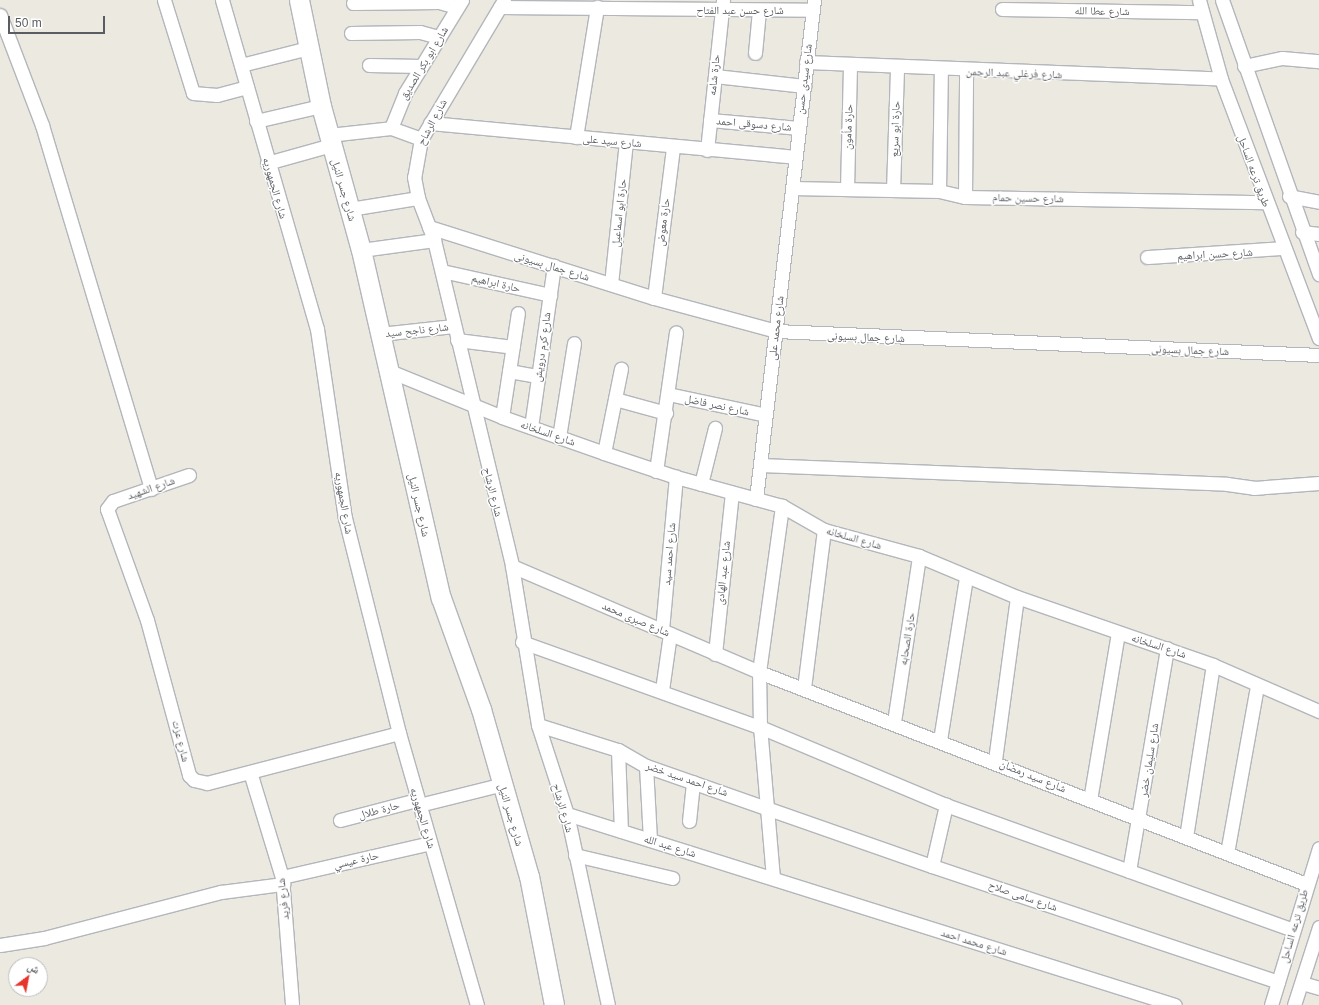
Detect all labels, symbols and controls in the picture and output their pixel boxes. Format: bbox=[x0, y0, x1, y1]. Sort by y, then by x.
street label: شارع حسن عبد الفتاح bbox=[696, 3, 784, 17]
street label: شارع عطا الله bbox=[1074, 4, 1130, 18]
scale bar bbox=[10, 8, 107, 34]
text: 50 m bbox=[15, 16, 42, 30]
street label: شارع ابو بكر الصديق bbox=[397, 24, 451, 102]
street label: شارع سيدى حسن bbox=[793, 43, 815, 115]
street label: حارة شامه bbox=[705, 54, 723, 96]
street label: شارع فرغلي عبد الرحمن bbox=[966, 65, 1062, 81]
street label: شارع الرشاح bbox=[414, 97, 450, 147]
street label: حارة ابو سريع bbox=[887, 101, 903, 157]
street label: حارة مأمون bbox=[841, 104, 855, 150]
street label: شارع دسوقى احمد bbox=[716, 114, 792, 134]
street label: شارع سيد على bbox=[582, 132, 642, 150]
street label: طريق ترعه الساحل bbox=[1235, 133, 1273, 209]
street label: شارع الجمهوريه bbox=[260, 156, 290, 220]
street label: شارع جسر النيل bbox=[329, 157, 359, 223]
street label: حارة ابو اسماعيل bbox=[609, 178, 629, 248]
street label: شارع حسين حمام bbox=[992, 191, 1064, 205]
street label: حارة معوض bbox=[654, 197, 672, 247]
street label: شارع حسن ابراهيم bbox=[1177, 245, 1253, 263]
street label: شارع جمال بسيونى bbox=[513, 248, 591, 284]
street label: حارة ابراهيم bbox=[470, 271, 522, 295]
street label: شارع محمد على bbox=[765, 295, 787, 361]
street label: شارع كرم درويش bbox=[531, 311, 553, 383]
street label: شارع ناجح سيد bbox=[385, 320, 449, 340]
street label: شارع جمال بسيونى bbox=[827, 329, 905, 345]
street label: شارع جمال بسيونى bbox=[1151, 342, 1229, 358]
street label: شارع نصر فاضل bbox=[684, 392, 750, 418]
street label: شارع السلخانه bbox=[519, 417, 577, 449]
street label: شارع الرشاح bbox=[481, 466, 505, 518]
street label: شارع الجمهوريه bbox=[332, 471, 356, 535]
street label: شارع جسر النيل bbox=[405, 472, 433, 538]
street label: شارع الشهيد bbox=[125, 474, 177, 502]
street label: شارع احمد سيد bbox=[660, 522, 678, 586]
street label: شارع السلخانه bbox=[825, 524, 883, 552]
street label: شارع عبد الهادى bbox=[713, 540, 733, 606]
street label: شارع صبرى محمد bbox=[600, 599, 672, 639]
street label: حارة الصحابه bbox=[896, 612, 918, 666]
street label: شارع السلخانه bbox=[1130, 631, 1188, 661]
street label: شارع عزت bbox=[169, 719, 193, 763]
street label: شارع سليمان خضر bbox=[1137, 722, 1161, 798]
street label: شارع سيد رمضان bbox=[998, 757, 1068, 795]
street label: شارع احمد سيد خضر bbox=[644, 759, 730, 799]
street label: شارع جسر النيل bbox=[496, 782, 526, 848]
street label: شارع الرشاح bbox=[550, 782, 576, 834]
street label: شارع الجمهوريه bbox=[407, 786, 439, 850]
street label: حارة طلال bbox=[357, 798, 401, 822]
street label: شارع عبد الله bbox=[642, 832, 698, 860]
street label: حارة عيسي bbox=[332, 848, 380, 872]
street label: شارع فريد bbox=[274, 877, 292, 921]
street label: شارع سامى صلاح bbox=[987, 878, 1059, 914]
street label: طريق ترعه الساحل bbox=[1277, 888, 1311, 964]
street label: شارع محمد احمد bbox=[939, 926, 1009, 958]
north arrow bbox=[8, 957, 48, 997]
text: ش bbox=[26, 959, 42, 976]

